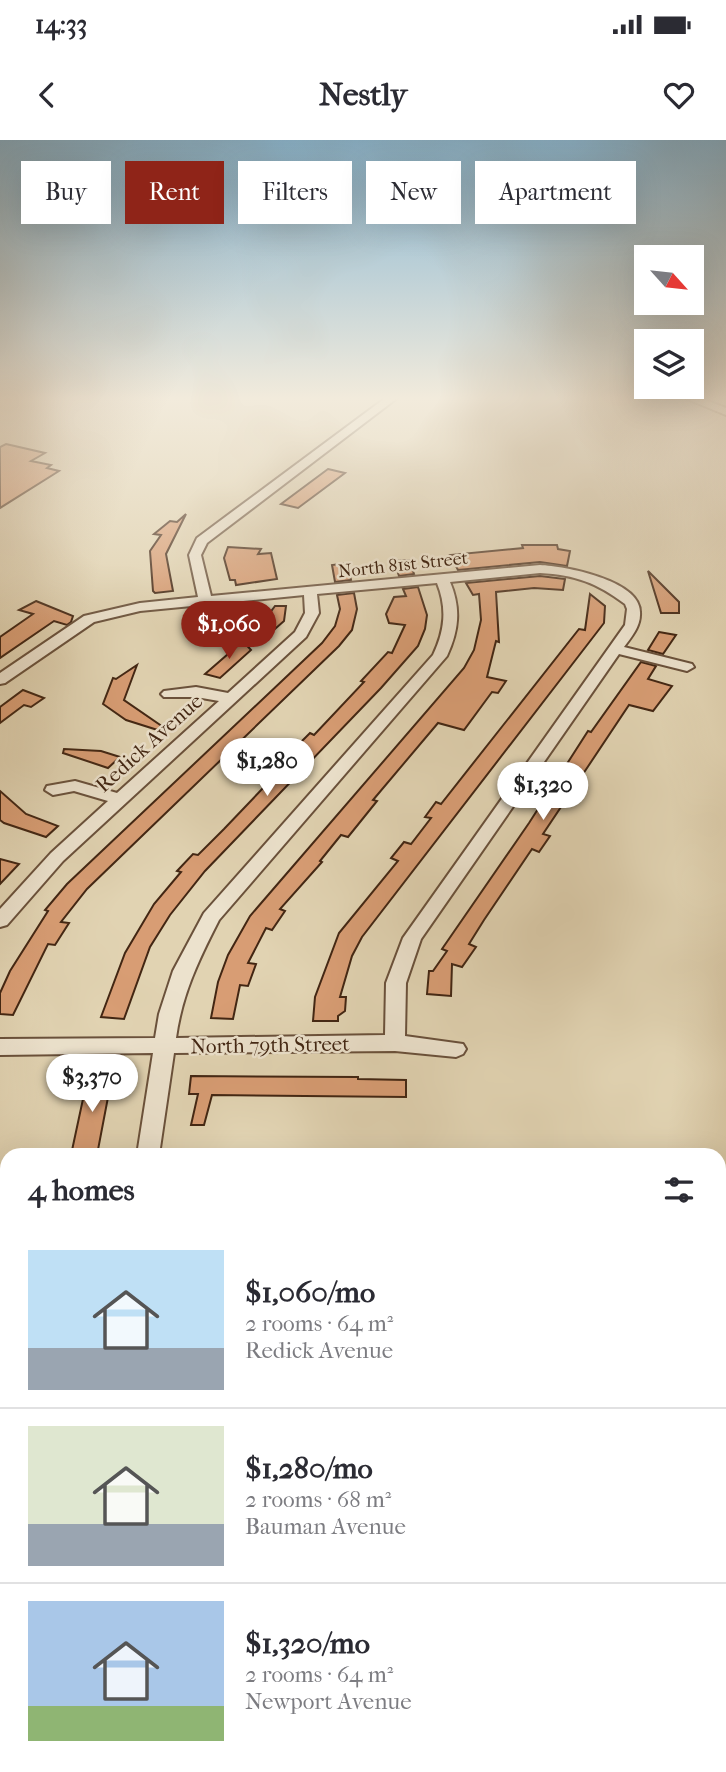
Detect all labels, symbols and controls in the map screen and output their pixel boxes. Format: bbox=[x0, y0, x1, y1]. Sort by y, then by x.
text: 14:33 bbox=[35, 9, 87, 40]
icon: back bbox=[28, 76, 66, 114]
text: Nestly bbox=[319, 76, 407, 113]
icon: heart bbox=[660, 76, 698, 114]
chip: Buy bbox=[21, 161, 111, 224]
chip: Rent bbox=[125, 161, 224, 224]
chip: Filters bbox=[238, 161, 352, 224]
chip: New bbox=[366, 161, 461, 224]
chip: Apartment bbox=[475, 161, 636, 224]
north arrow bbox=[634, 245, 704, 315]
map controls bbox=[634, 245, 704, 399]
button: layers bbox=[634, 329, 704, 399]
street label: North 81st Street bbox=[337, 548, 469, 582]
pin: $1,060 bbox=[172, 602, 286, 661]
text: $1,060 bbox=[197, 610, 261, 637]
street label: Redick Avenue bbox=[91, 689, 207, 797]
pin: $1,280 bbox=[210, 738, 324, 798]
text: $1,280 bbox=[236, 747, 298, 774]
pin: $1,320 bbox=[486, 762, 600, 822]
text: $1,320 bbox=[513, 771, 573, 798]
street label: North 79th Street bbox=[190, 1032, 350, 1058]
pin: $3,370 bbox=[35, 1054, 149, 1114]
text: $3,370 bbox=[62, 1063, 122, 1090]
icon: filters bbox=[660, 1171, 698, 1209]
text: 4 homes bbox=[28, 1173, 135, 1208]
text: $1,060/mo bbox=[245, 1275, 375, 1310]
icon: home bbox=[84, 1278, 168, 1362]
text: 2 rooms · 64 m² bbox=[245, 1310, 393, 1337]
text: Redick Avenue bbox=[245, 1337, 393, 1364]
text: $1,280/mo bbox=[245, 1451, 373, 1486]
icon: home bbox=[84, 1454, 168, 1538]
text: 2 rooms · 68 m² bbox=[245, 1486, 391, 1513]
text: Bauman Avenue bbox=[245, 1513, 406, 1540]
text: $1,320/mo bbox=[245, 1626, 370, 1661]
icon: home bbox=[84, 1629, 168, 1713]
text: 2 rooms · 64 m² bbox=[245, 1661, 393, 1688]
text: Newport Avenue bbox=[245, 1688, 412, 1715]

